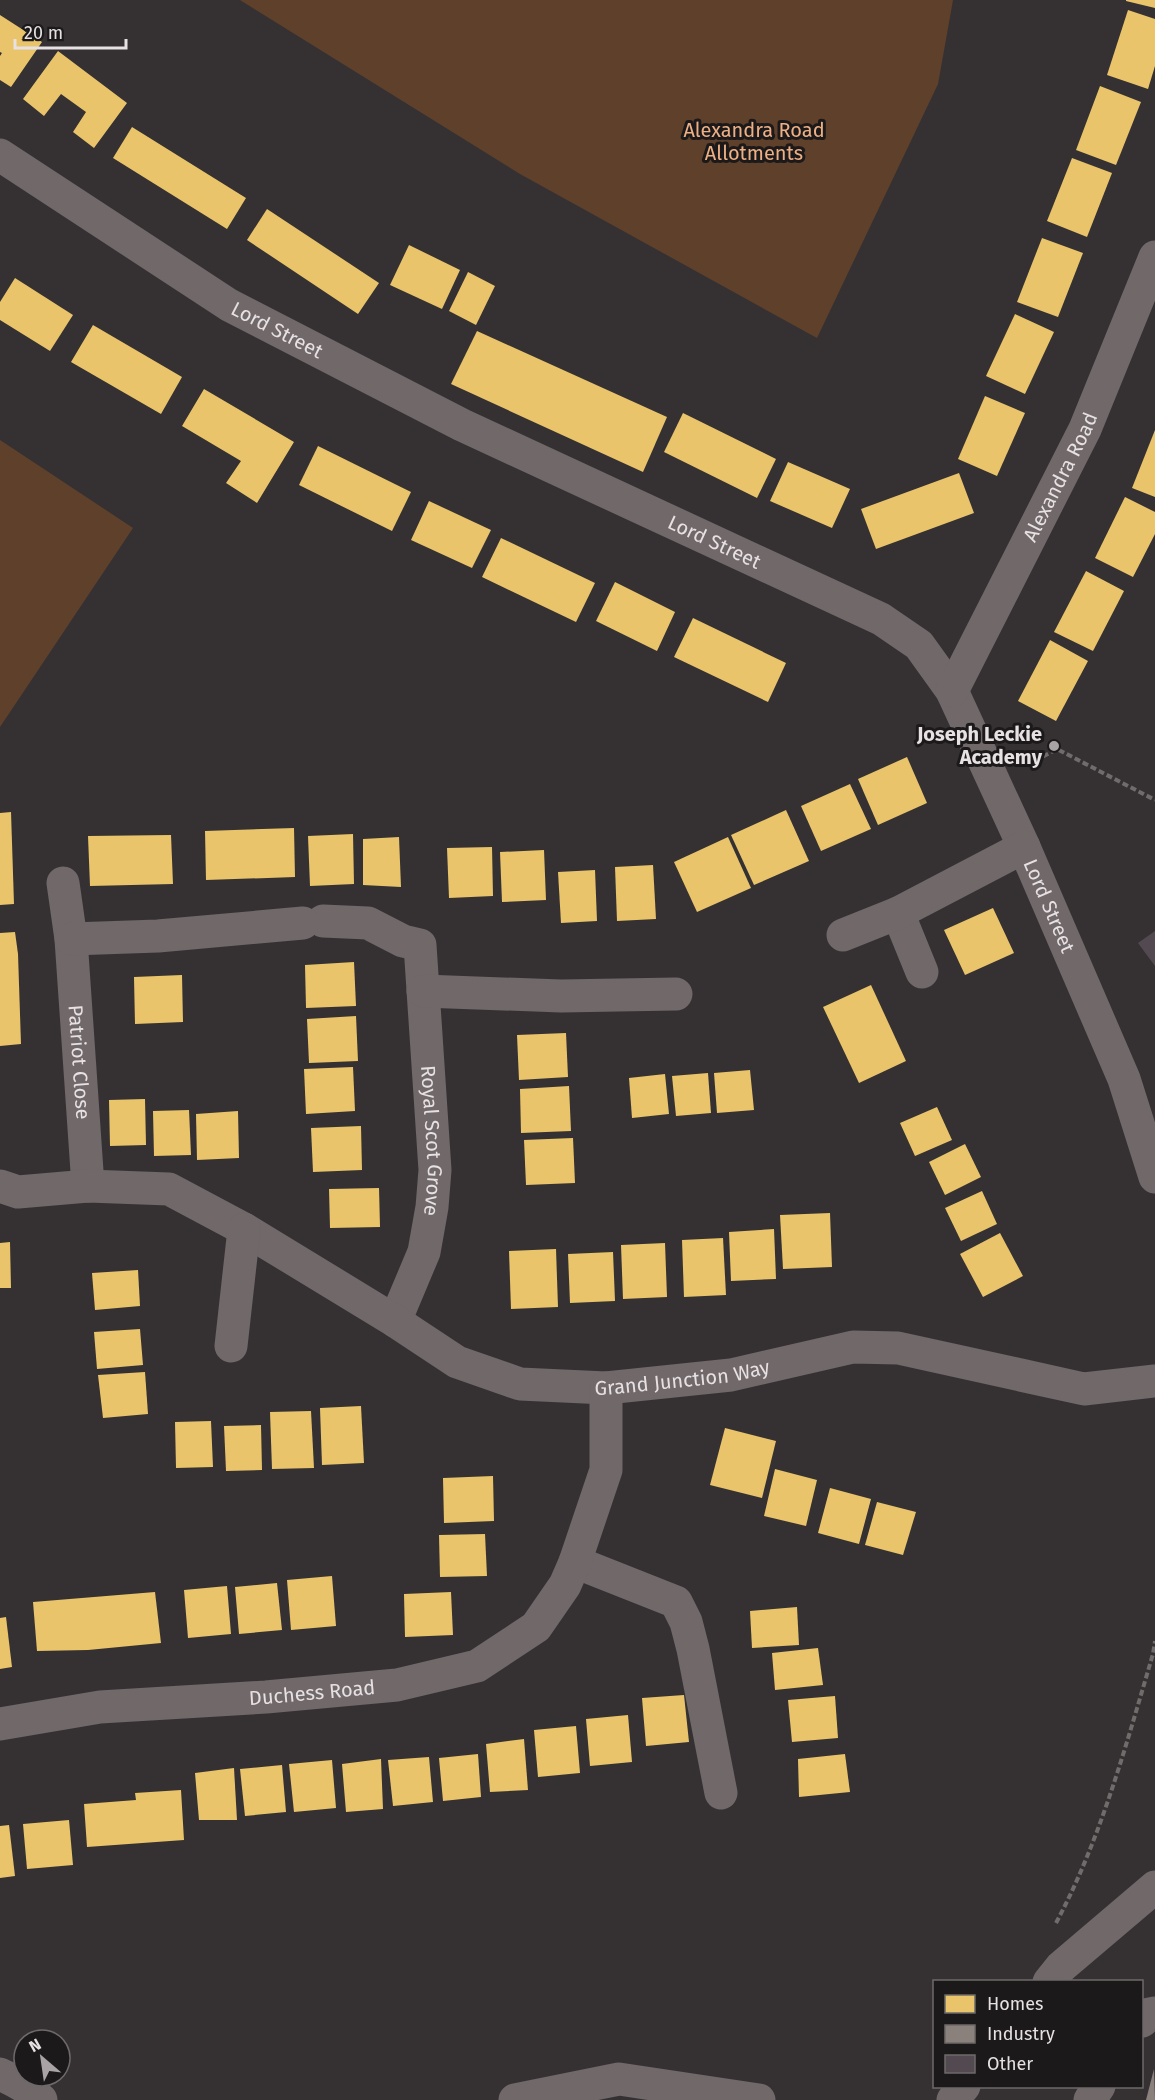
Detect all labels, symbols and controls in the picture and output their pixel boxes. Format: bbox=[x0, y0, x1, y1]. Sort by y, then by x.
scale bar bbox=[15, 12, 126, 50]
text: 20 m bbox=[24, 22, 63, 44]
park label: Alexandra Road Allotments bbox=[683, 118, 825, 165]
street label: Lord Street bbox=[227, 296, 328, 364]
street label: Alexandra Road bbox=[1018, 409, 1102, 545]
street label: Lord Street bbox=[664, 510, 765, 574]
place label: Joseph Leckie Academy bbox=[916, 722, 1043, 769]
marker: Joseph Leckie Academy bbox=[1047, 739, 1061, 753]
street label: Lord Street bbox=[1019, 855, 1080, 957]
street label: Patriot Close bbox=[64, 1004, 95, 1120]
street label: Royal Scot Grove bbox=[416, 1064, 447, 1218]
street label: Grand Junction Way bbox=[594, 1354, 772, 1400]
street label: Duchess Road bbox=[248, 1675, 376, 1710]
legend bbox=[933, 1980, 1143, 2088]
text: Homes bbox=[987, 1993, 1043, 2015]
text: Industry bbox=[987, 2023, 1055, 2045]
north arrow bbox=[12, 2028, 72, 2088]
text: N bbox=[26, 2034, 44, 2056]
text: Other bbox=[987, 2053, 1033, 2075]

